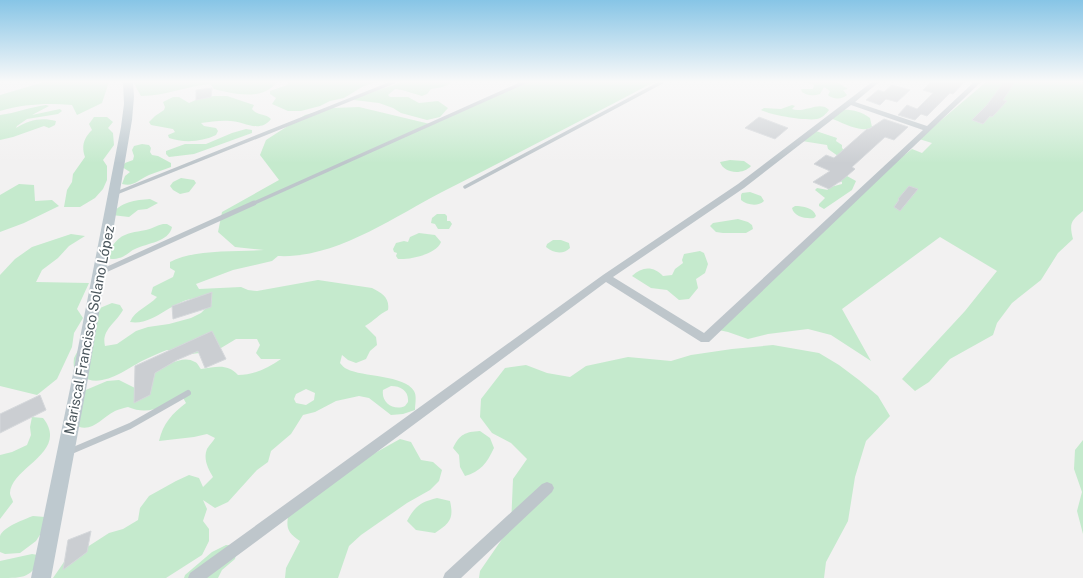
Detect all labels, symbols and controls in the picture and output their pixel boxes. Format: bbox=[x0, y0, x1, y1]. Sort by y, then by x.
street label: Mariscal Francisco Solano López bbox=[61, 224, 117, 436]

